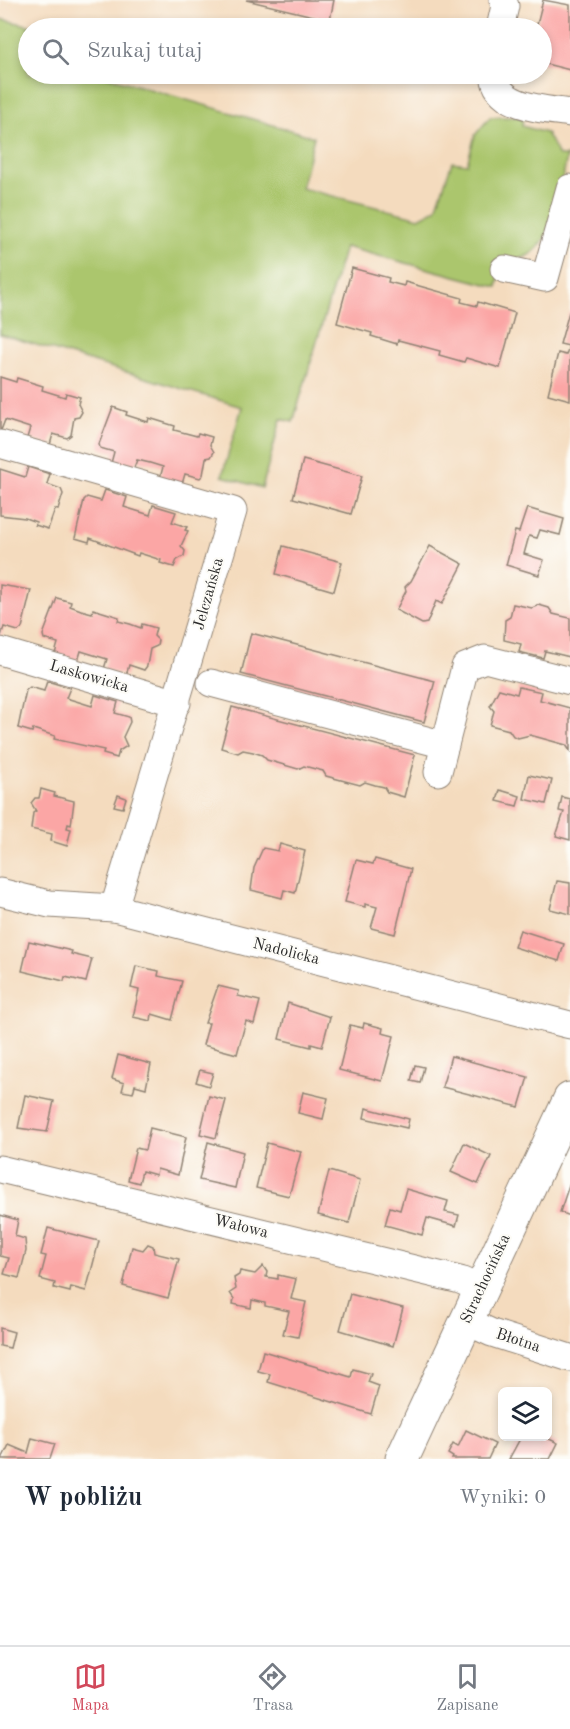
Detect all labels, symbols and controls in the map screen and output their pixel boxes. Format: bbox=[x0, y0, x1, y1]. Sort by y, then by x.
search box bbox=[18, 18, 552, 84]
icon: search bbox=[39, 35, 72, 68]
text: Szukaj tutaj bbox=[87, 40, 203, 62]
street label: Jelczańska bbox=[191, 556, 227, 632]
street label: Laskowicka bbox=[48, 658, 130, 696]
street label: Nadolicka bbox=[251, 936, 321, 968]
street label: Wałowa bbox=[212, 1213, 270, 1242]
street label: Strachocińska bbox=[458, 1232, 514, 1326]
street label: Błotna bbox=[494, 1326, 542, 1356]
map controls bbox=[498, 1387, 552, 1441]
button: layers bbox=[498, 1387, 552, 1441]
text: W pobliżu bbox=[24, 1485, 142, 1511]
text: Wyniki: 0 bbox=[459, 1488, 546, 1508]
tab: Mapa bbox=[72, 1660, 109, 1716]
tab: Trasa bbox=[252, 1660, 293, 1716]
tab: Zapisane bbox=[437, 1660, 498, 1716]

